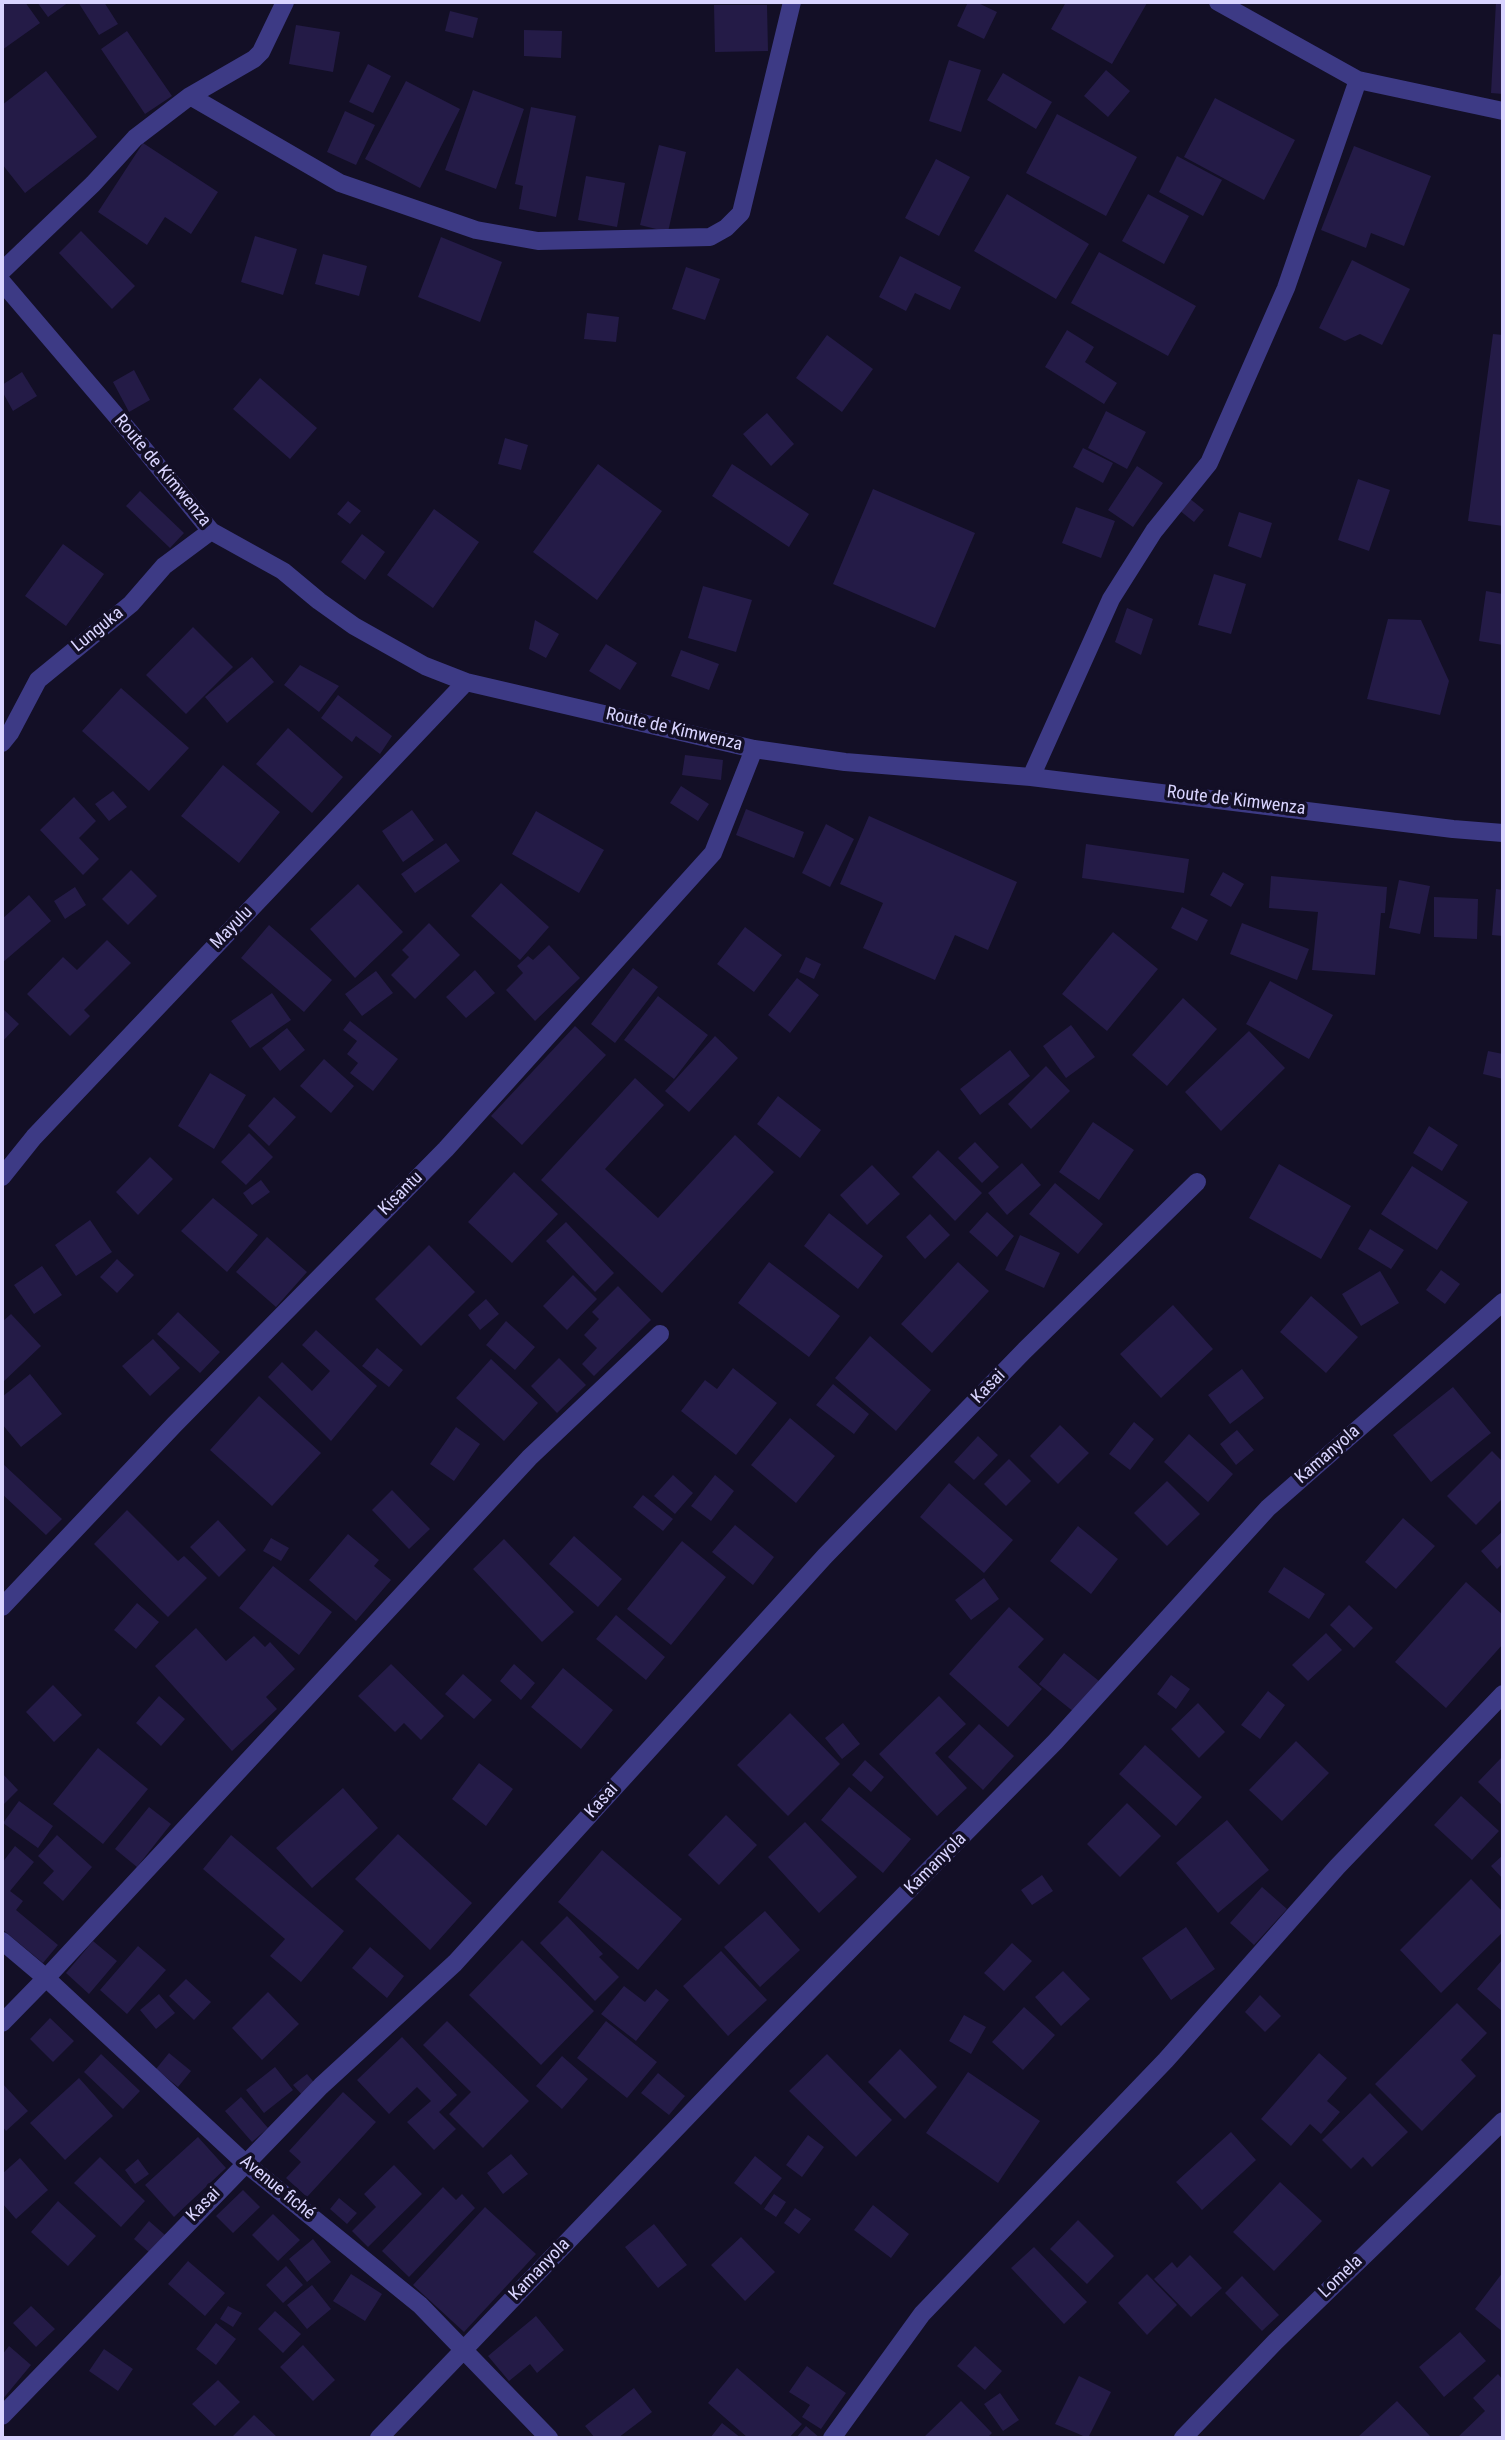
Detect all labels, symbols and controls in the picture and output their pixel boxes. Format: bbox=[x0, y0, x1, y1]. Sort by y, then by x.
street label: Route de Kimwenza bbox=[109, 411, 215, 531]
street label: Lunguka bbox=[68, 603, 128, 657]
street label: Route de Kimwenza bbox=[604, 704, 744, 756]
street label: Route de Kimwenza bbox=[1165, 782, 1307, 820]
street label: Mayulu bbox=[206, 902, 258, 954]
street label: Kisantu bbox=[374, 1167, 428, 1221]
street label: Kasai bbox=[968, 1365, 1010, 1409]
street label: Kamanyola bbox=[1291, 1421, 1365, 1489]
street label: Kasai bbox=[581, 1779, 623, 1823]
street label: Kamanyola bbox=[901, 1829, 971, 1899]
street label: Avenue fiché bbox=[235, 2151, 319, 2225]
street label: Kasai bbox=[183, 2183, 225, 2227]
street label: Kamanyola bbox=[505, 2234, 575, 2306]
street label: Lomela bbox=[1315, 2251, 1367, 2303]

